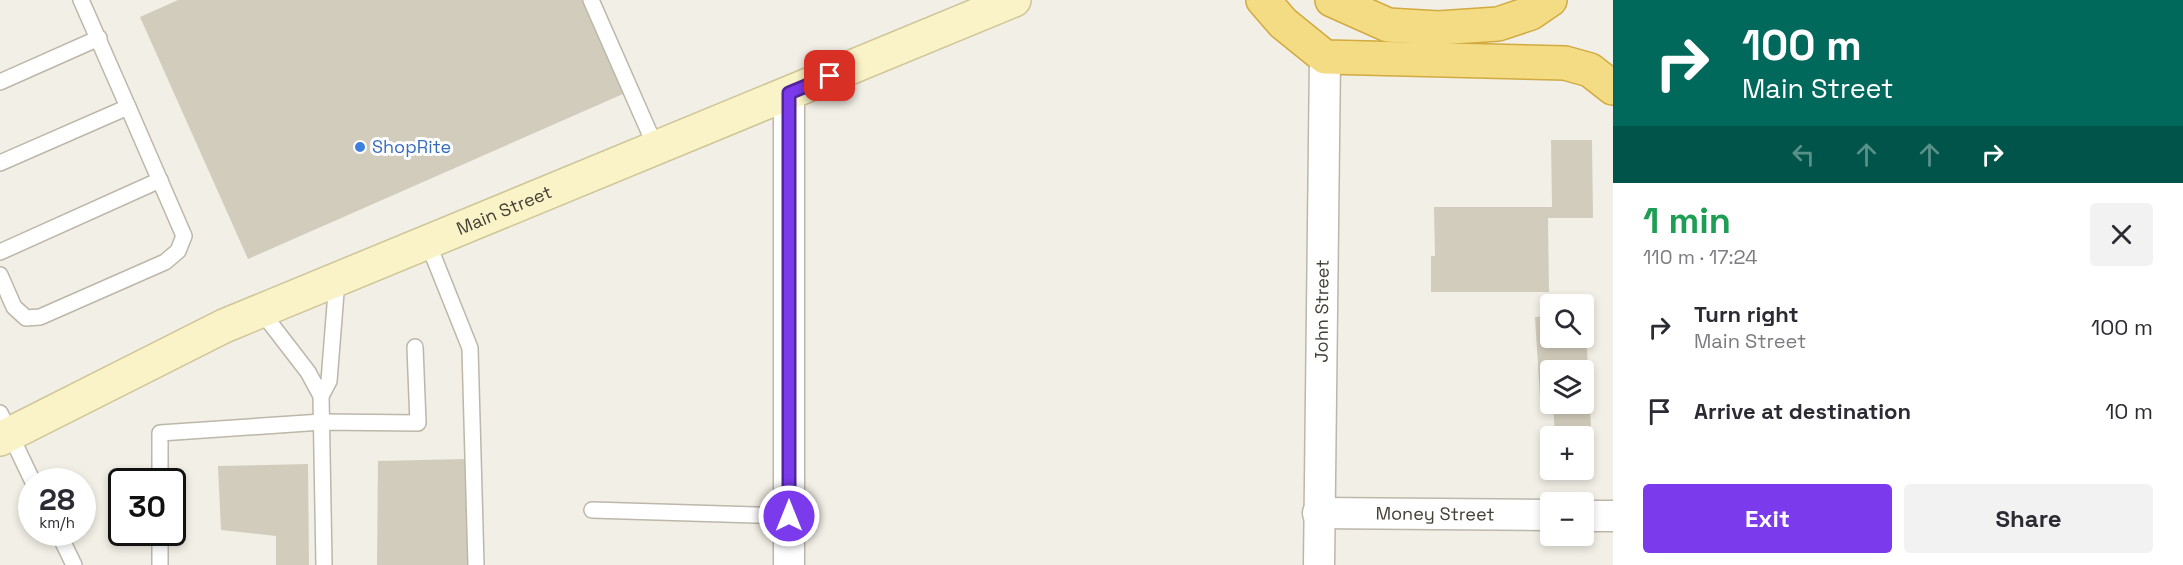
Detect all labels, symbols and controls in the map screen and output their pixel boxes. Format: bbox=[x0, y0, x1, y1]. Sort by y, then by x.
text: 100 m bbox=[1742, 19, 1862, 72]
icon: right bbox=[1643, 24, 1721, 102]
pin bbox=[804, 50, 855, 101]
icon: arrive bbox=[813, 59, 846, 92]
text: Main Street bbox=[1742, 71, 1894, 106]
place label: ShopRite bbox=[372, 135, 451, 158]
icon: left bbox=[1787, 138, 1820, 171]
icon: ahead bbox=[1850, 138, 1883, 171]
icon: ahead bbox=[1913, 138, 1946, 171]
icon: right bbox=[1976, 138, 2009, 171]
marker: ShopRite bbox=[353, 140, 367, 154]
street label: Main Street bbox=[453, 180, 555, 240]
text: 1 min bbox=[1643, 198, 1731, 244]
button: close bbox=[2090, 203, 2153, 266]
text: 110 m · 17:24 bbox=[1643, 244, 1758, 270]
street label: John Street bbox=[1309, 259, 1334, 363]
map controls bbox=[1540, 294, 1594, 546]
button: search bbox=[1540, 294, 1594, 348]
text: Turn right bbox=[1694, 300, 1799, 328]
icon: right bbox=[1643, 311, 1676, 344]
text: 100 m bbox=[2091, 313, 2153, 341]
text: Main Street bbox=[1694, 328, 1806, 354]
button: layers bbox=[1540, 360, 1594, 414]
icon: arrive bbox=[1643, 395, 1676, 428]
text: Arrive at destination bbox=[1694, 397, 1911, 425]
text: 10 m bbox=[2105, 397, 2153, 425]
button: + bbox=[1540, 426, 1594, 480]
speed limit sign: 30 bbox=[108, 468, 186, 546]
text: 28 bbox=[39, 480, 75, 519]
position arrow bbox=[757, 484, 821, 548]
button: Exit bbox=[1643, 484, 1892, 553]
button: Share bbox=[1904, 484, 2153, 553]
button: − bbox=[1540, 492, 1594, 546]
street label: Money Street bbox=[1375, 501, 1495, 526]
text: km/h bbox=[39, 513, 75, 532]

